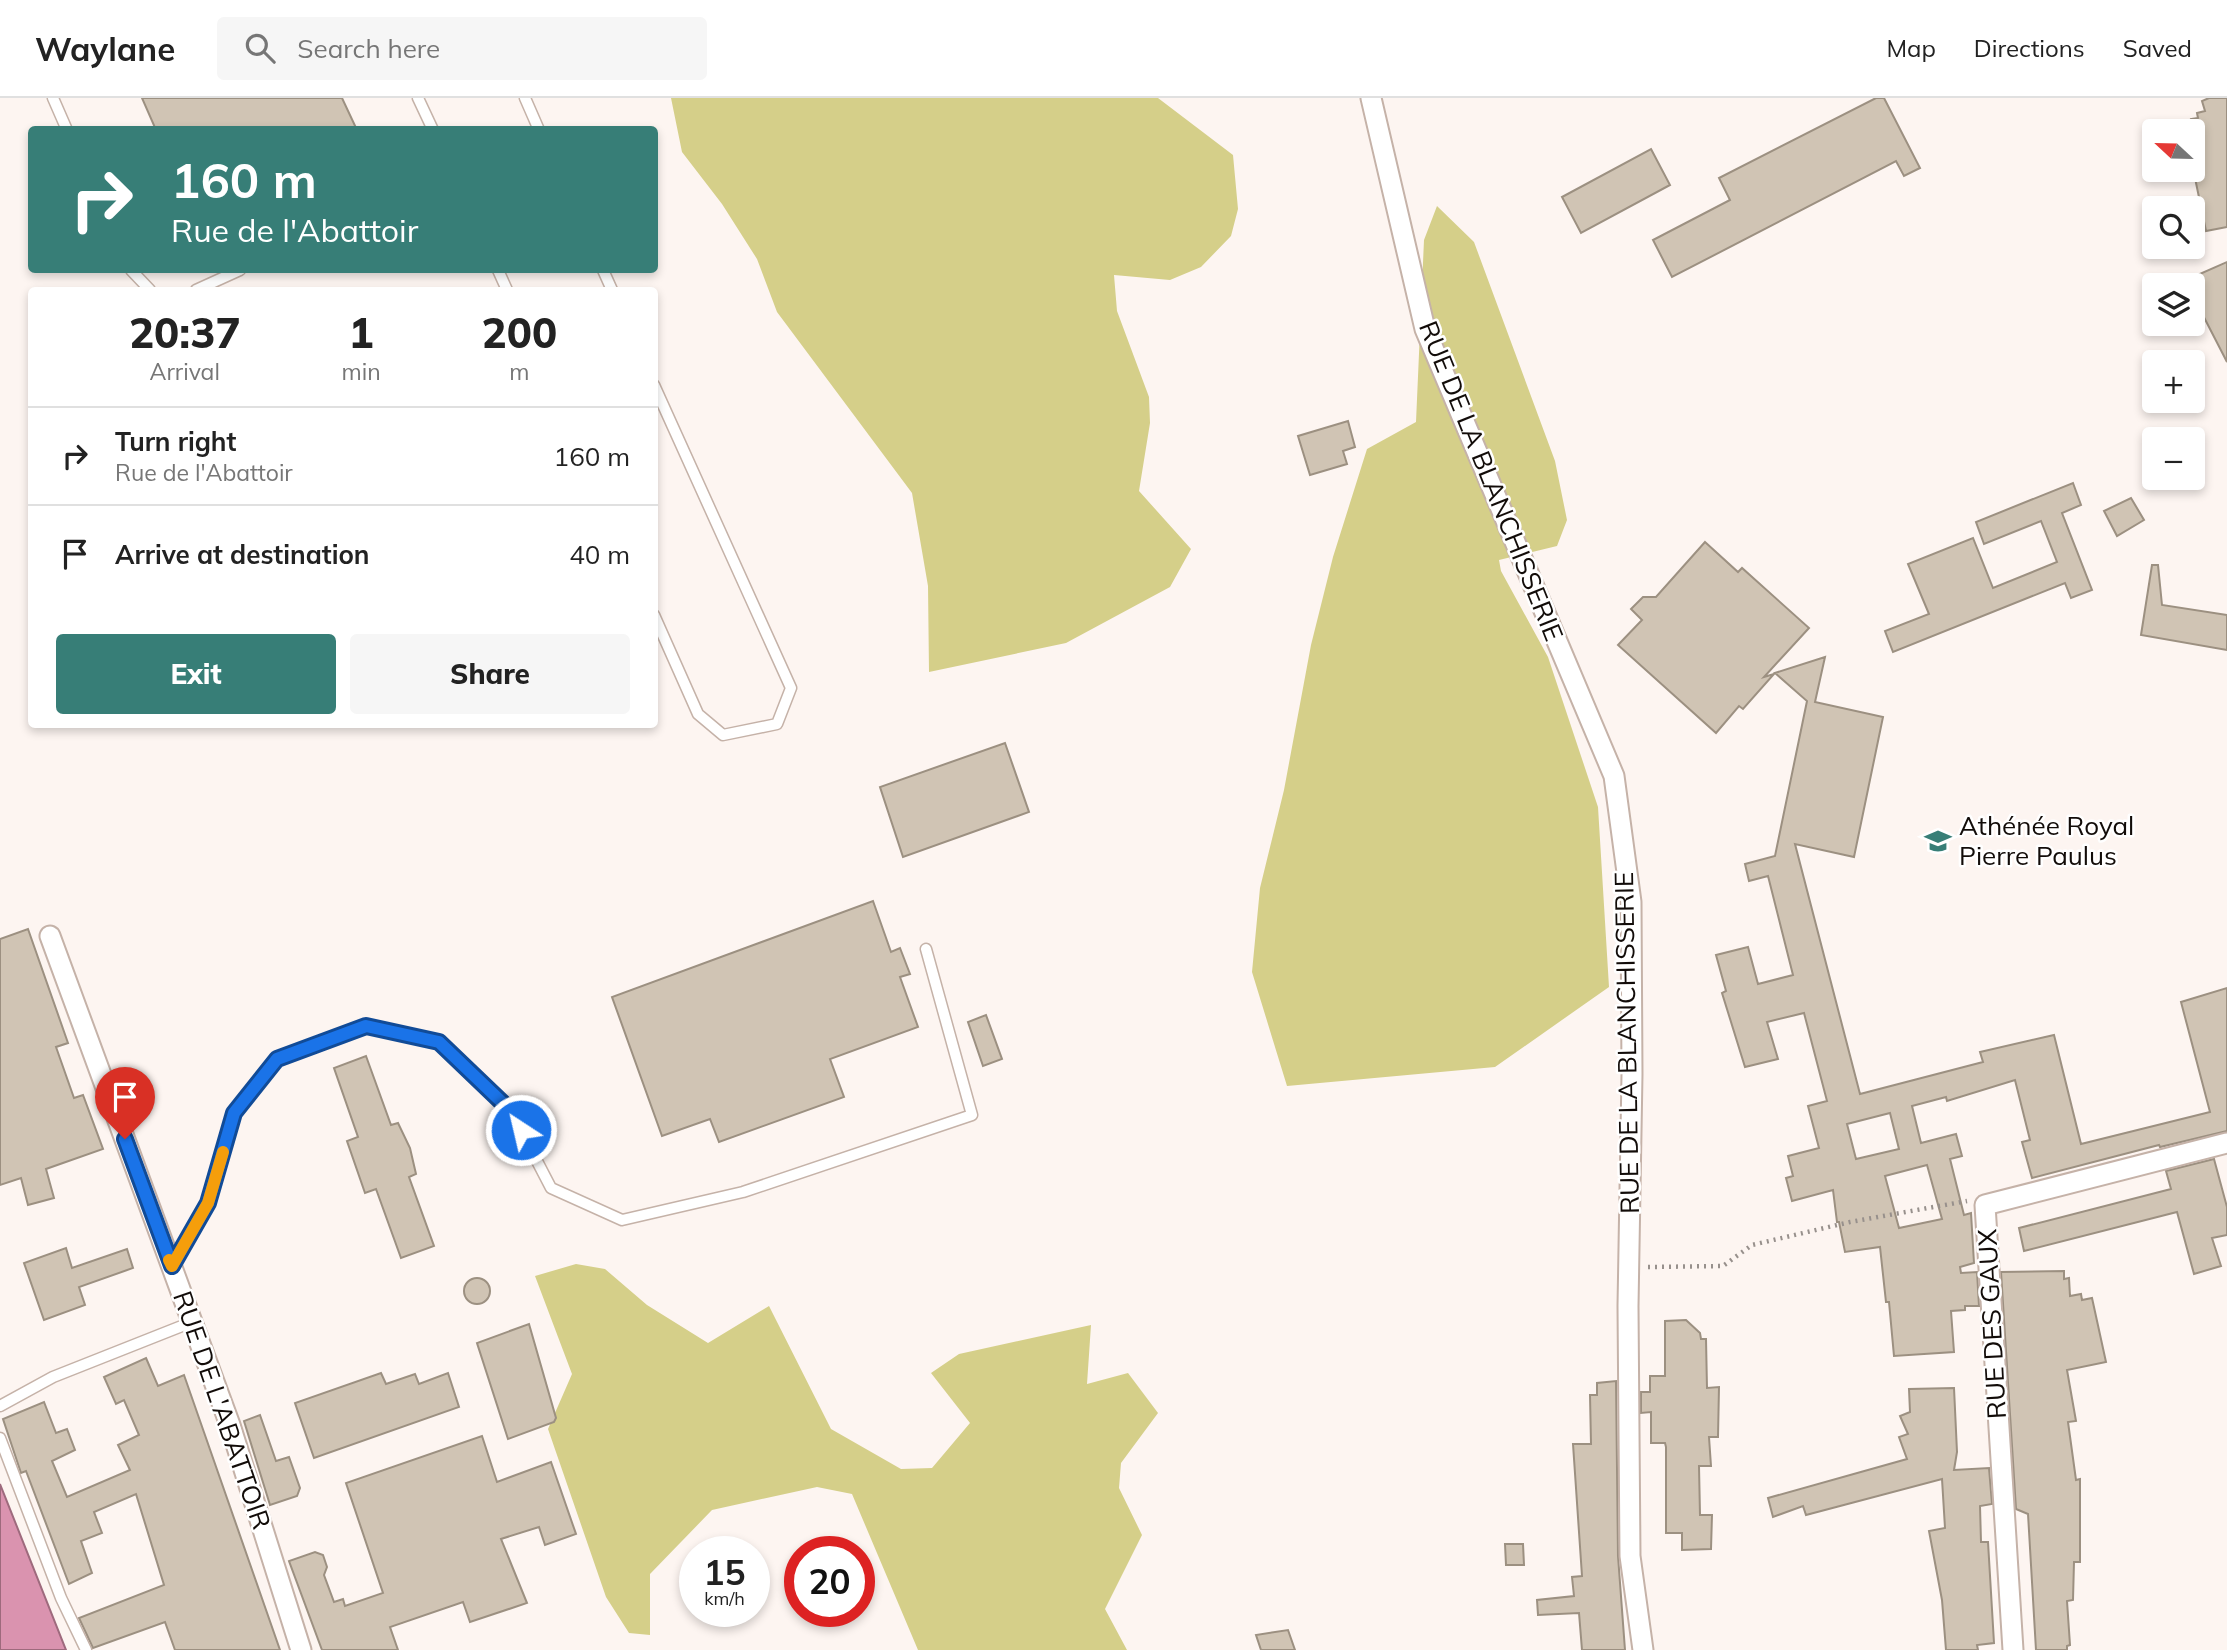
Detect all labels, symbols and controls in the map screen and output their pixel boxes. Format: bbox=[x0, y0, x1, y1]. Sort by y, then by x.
search box bbox=[217, 17, 707, 80]
text: Waylane bbox=[35, 28, 175, 69]
icon: search bbox=[241, 29, 279, 67]
text: Search here bbox=[297, 32, 440, 65]
text: Map bbox=[1886, 33, 1936, 63]
text: Directions bbox=[1974, 33, 2085, 63]
text: Saved bbox=[2123, 33, 2192, 63]
north arrow bbox=[2142, 119, 2205, 182]
map controls bbox=[2142, 119, 2205, 490]
text: 160 m bbox=[171, 149, 317, 210]
icon: right bbox=[56, 154, 147, 245]
button: search bbox=[2142, 196, 2205, 259]
text: Rue de l'Abattoir bbox=[171, 210, 418, 250]
button: layers bbox=[2142, 273, 2205, 336]
text: 20:37 bbox=[129, 306, 241, 359]
text: 1 bbox=[348, 306, 374, 359]
text: 200 bbox=[482, 306, 557, 359]
street label: RUE DE LA BLANCHISSERIE bbox=[1412, 316, 1571, 646]
button: + bbox=[2142, 350, 2205, 413]
text: Arrival bbox=[150, 357, 220, 386]
text: min bbox=[341, 357, 381, 386]
text: m bbox=[509, 357, 529, 386]
text: Turn right bbox=[115, 425, 236, 458]
button: − bbox=[2142, 427, 2205, 490]
icon: right bbox=[56, 437, 94, 475]
text: 160 m bbox=[554, 440, 630, 473]
text: Rue de l'Abattoir bbox=[115, 458, 293, 487]
icon: arrive bbox=[56, 535, 94, 573]
text: Arrive at destination bbox=[115, 538, 370, 571]
text: 40 m bbox=[569, 538, 630, 571]
button: Exit bbox=[56, 634, 336, 714]
button: Share bbox=[350, 634, 630, 714]
place label: Athénée Royal Pierre Paulus bbox=[1959, 809, 2134, 872]
school or university icon: Athénée Royal Pierre Paulus bbox=[1923, 826, 1953, 856]
street label: RUE DE LA BLANCHISSERIE bbox=[1607, 872, 1646, 1214]
pin bbox=[95, 1067, 155, 1139]
icon: arrive bbox=[106, 1078, 144, 1116]
position arrow bbox=[484, 1093, 558, 1167]
street label: RUE DES GAUX bbox=[1970, 1228, 2013, 1420]
street label: RUE DE L'ABATTOIR bbox=[166, 1286, 279, 1533]
speed limit sign: 20 bbox=[784, 1536, 875, 1627]
text: 15 bbox=[703, 1550, 746, 1594]
text: km/h bbox=[704, 1587, 745, 1610]

